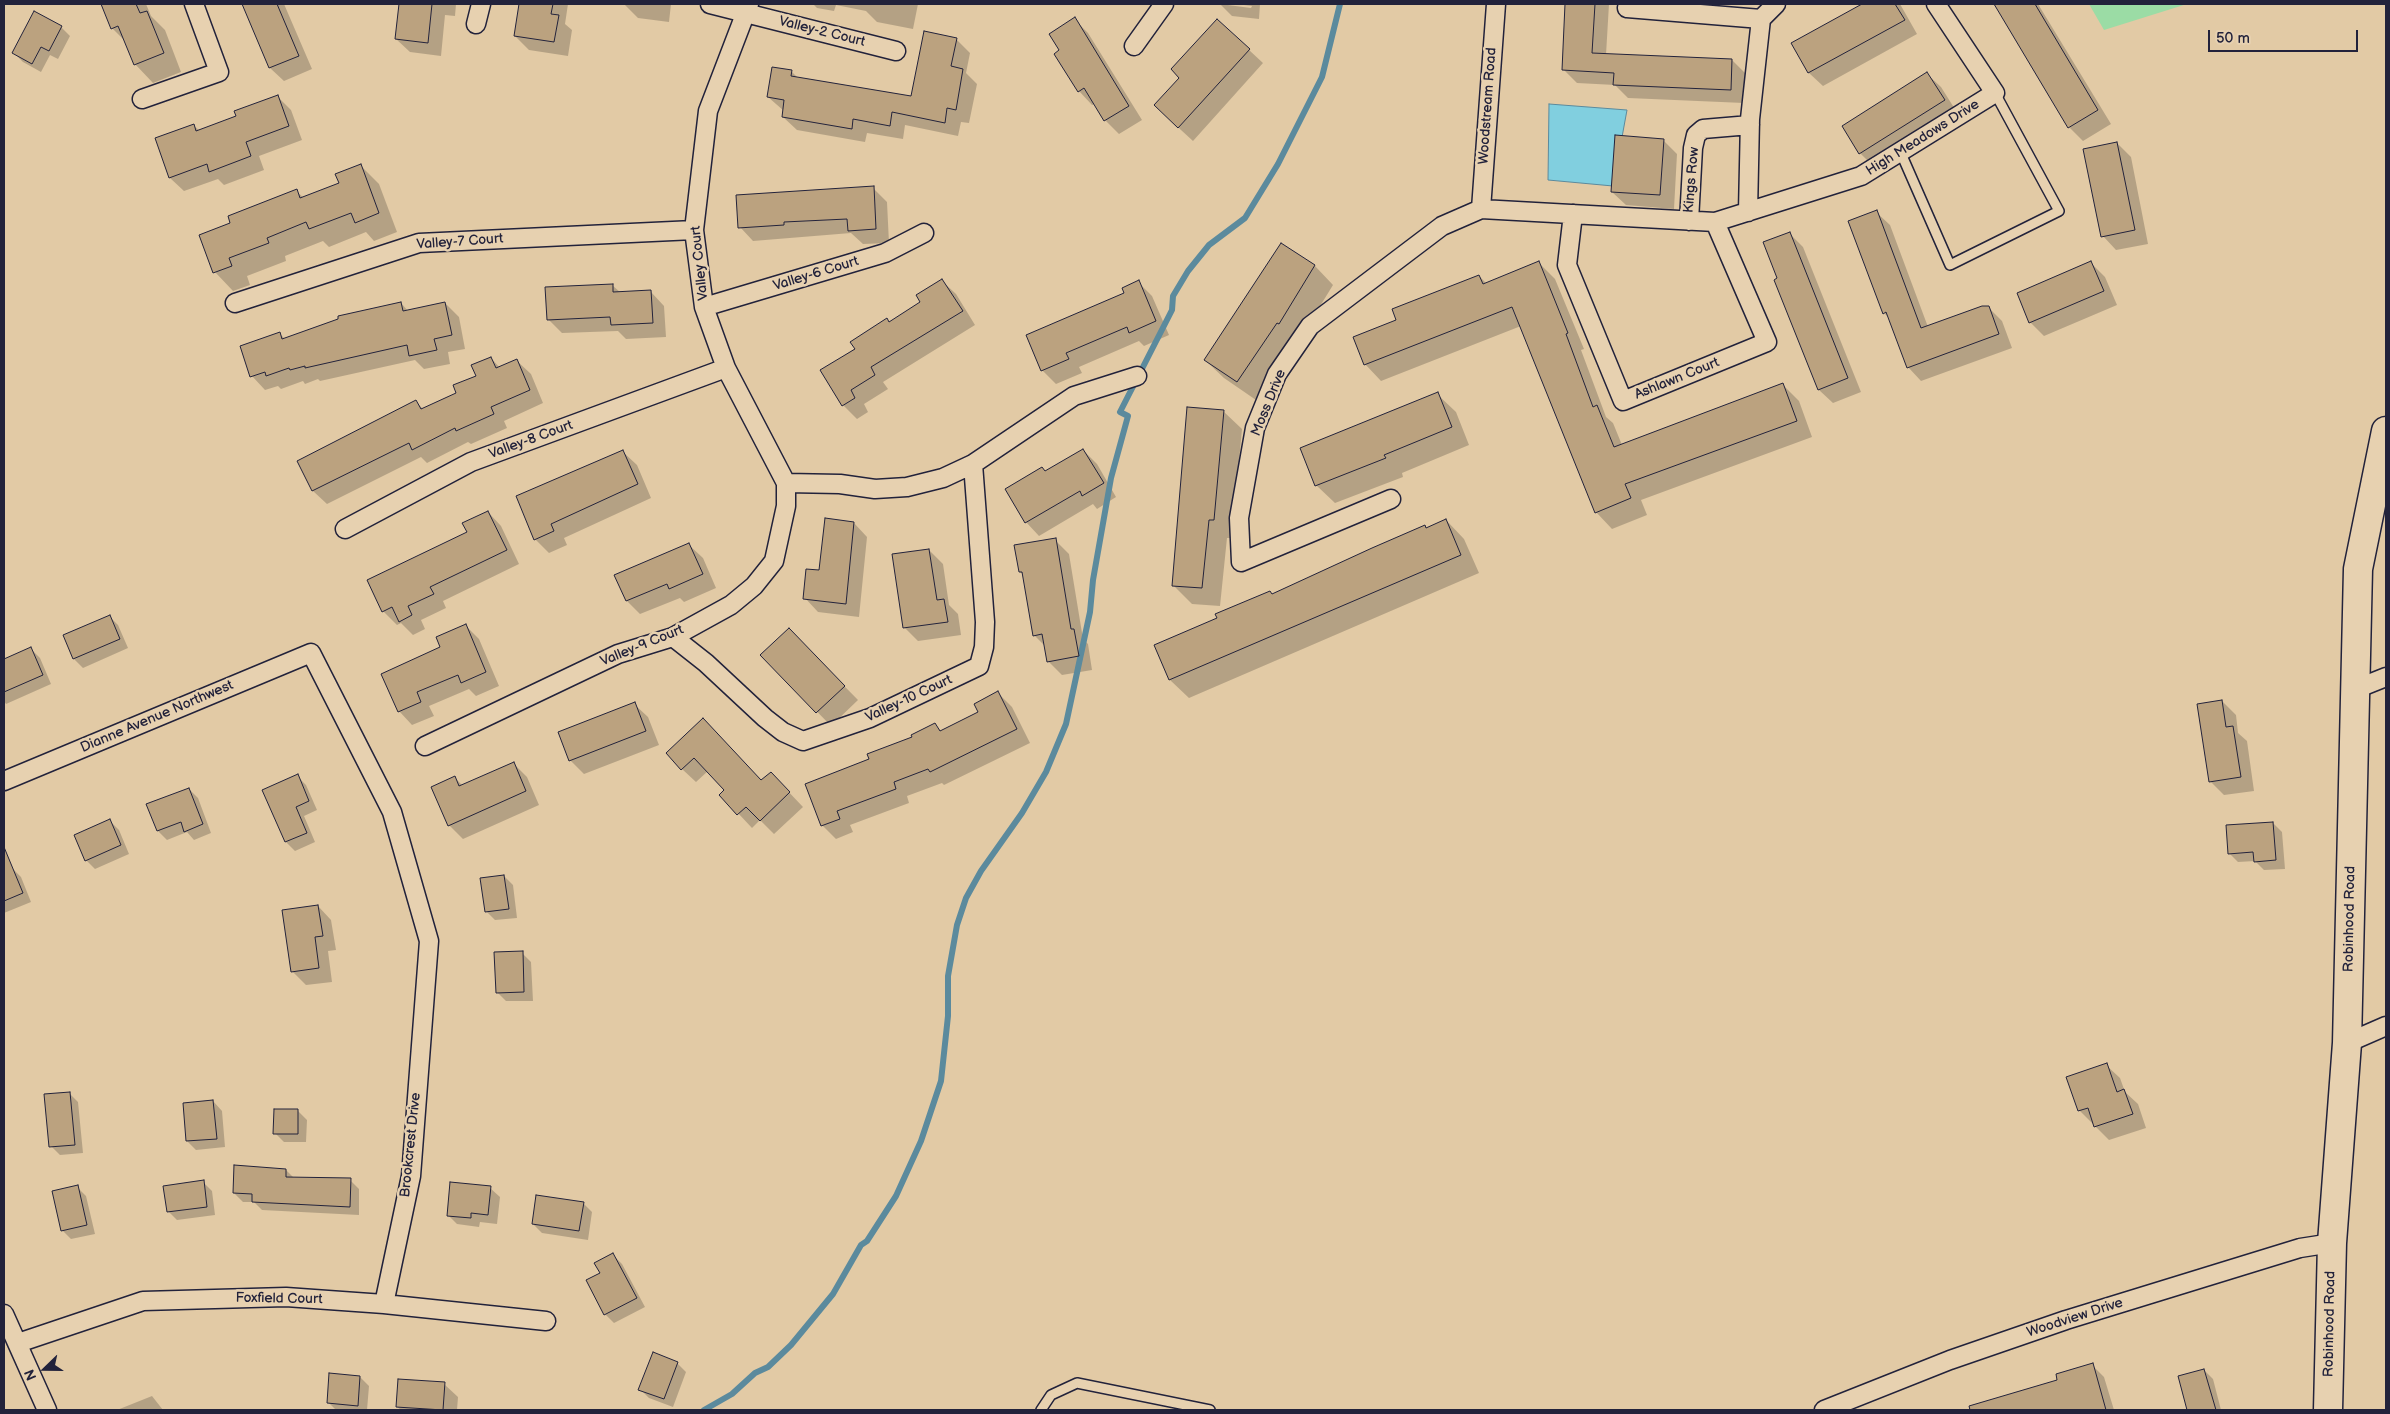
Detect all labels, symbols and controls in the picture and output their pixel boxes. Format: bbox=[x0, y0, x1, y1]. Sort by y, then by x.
street label: Valley-2 Court bbox=[777, 13, 867, 51]
scale bar bbox=[2210, 20, 2360, 52]
text: 50 m bbox=[2216, 29, 2250, 48]
street label: Woodstream Road bbox=[1476, 47, 1500, 165]
street label: High Meadows Drive bbox=[1863, 96, 1983, 180]
street label: Kings Row bbox=[1681, 146, 1703, 214]
street label: Valley Court bbox=[688, 225, 712, 301]
street label: Valley-7 Court bbox=[416, 231, 504, 253]
street label: Valley-6 Court bbox=[771, 253, 861, 295]
street label: Ashlawn Court bbox=[1632, 354, 1722, 404]
street label: Moss Drive bbox=[1248, 367, 1290, 439]
street label: Valley-8 Court bbox=[487, 417, 575, 463]
street label: Valley-9 Court bbox=[598, 622, 686, 670]
street label: Valley-10 Court bbox=[863, 672, 955, 726]
street label: Dianne Avenue Northwest bbox=[78, 677, 236, 757]
street label: Robinhood Road bbox=[2341, 866, 2359, 972]
street label: Brookcrest Drive bbox=[397, 1092, 425, 1198]
street label: Robinhood Road bbox=[2321, 1271, 2339, 1377]
street label: Foxfield Court bbox=[235, 1290, 323, 1308]
street label: Woodview Drive bbox=[2025, 1295, 2125, 1341]
north arrow bbox=[20, 1344, 70, 1394]
text: N bbox=[21, 1367, 40, 1383]

